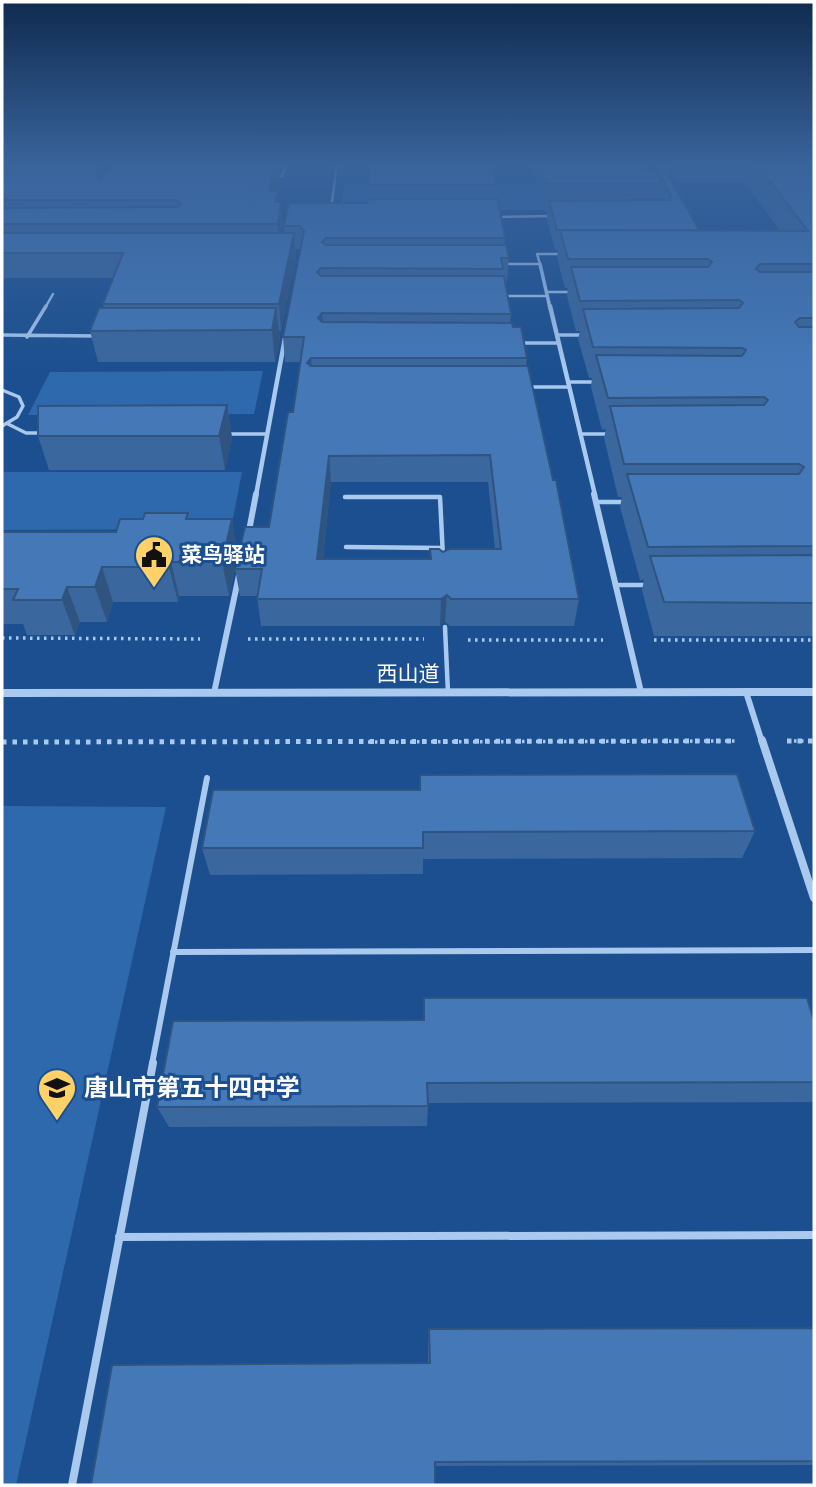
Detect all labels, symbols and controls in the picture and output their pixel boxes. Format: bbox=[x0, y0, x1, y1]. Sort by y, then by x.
public building icon: 菜鸟驿站 bbox=[133, 534, 175, 589]
place label: 菜鸟驿站 bbox=[181, 543, 265, 568]
street label: 西山道 bbox=[377, 662, 440, 687]
school or university icon: 唐山市第五十四中学 bbox=[36, 1067, 78, 1122]
place label: 唐山市第五十四中学 bbox=[84, 1074, 300, 1103]

